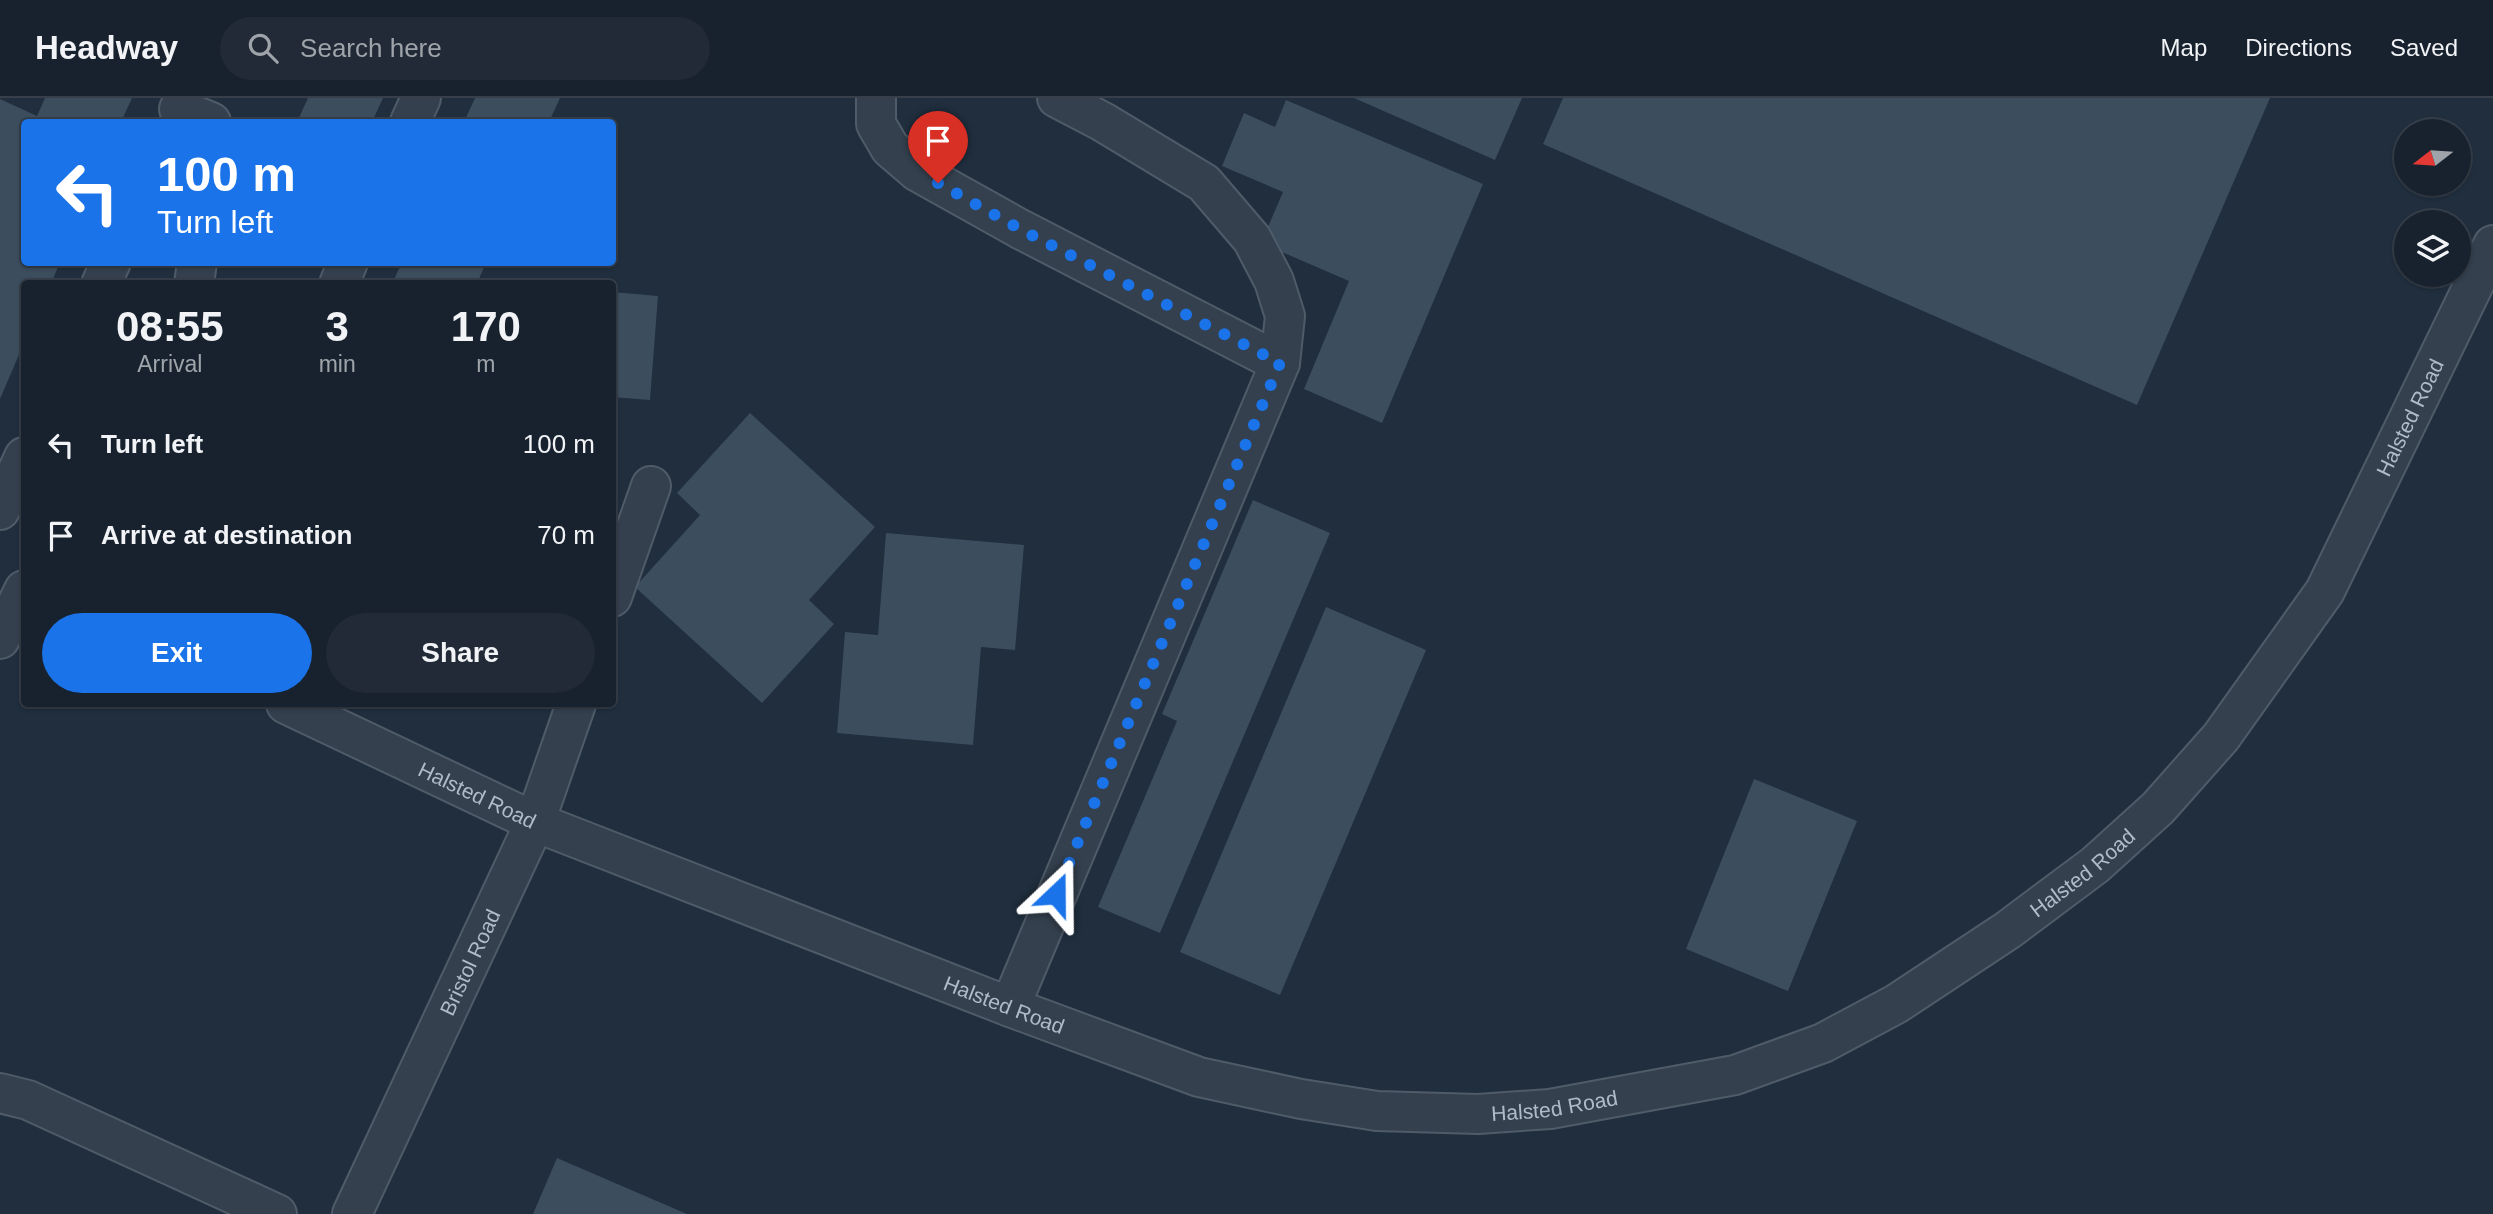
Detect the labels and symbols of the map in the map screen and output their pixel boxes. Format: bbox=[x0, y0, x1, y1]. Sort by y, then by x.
pin bbox=[908, 111, 968, 183]
north arrow bbox=[2394, 119, 2471, 196]
street label: Halsted Road bbox=[2371, 355, 2448, 480]
street label: Halsted Road bbox=[415, 757, 540, 832]
street label: Halsted Road bbox=[2025, 824, 2139, 921]
position arrow bbox=[1019, 857, 1093, 931]
street label: Bristol Road bbox=[435, 905, 504, 1019]
street label: Halsted Road bbox=[941, 971, 1068, 1038]
street label: Halsted Road bbox=[1490, 1085, 1619, 1125]

